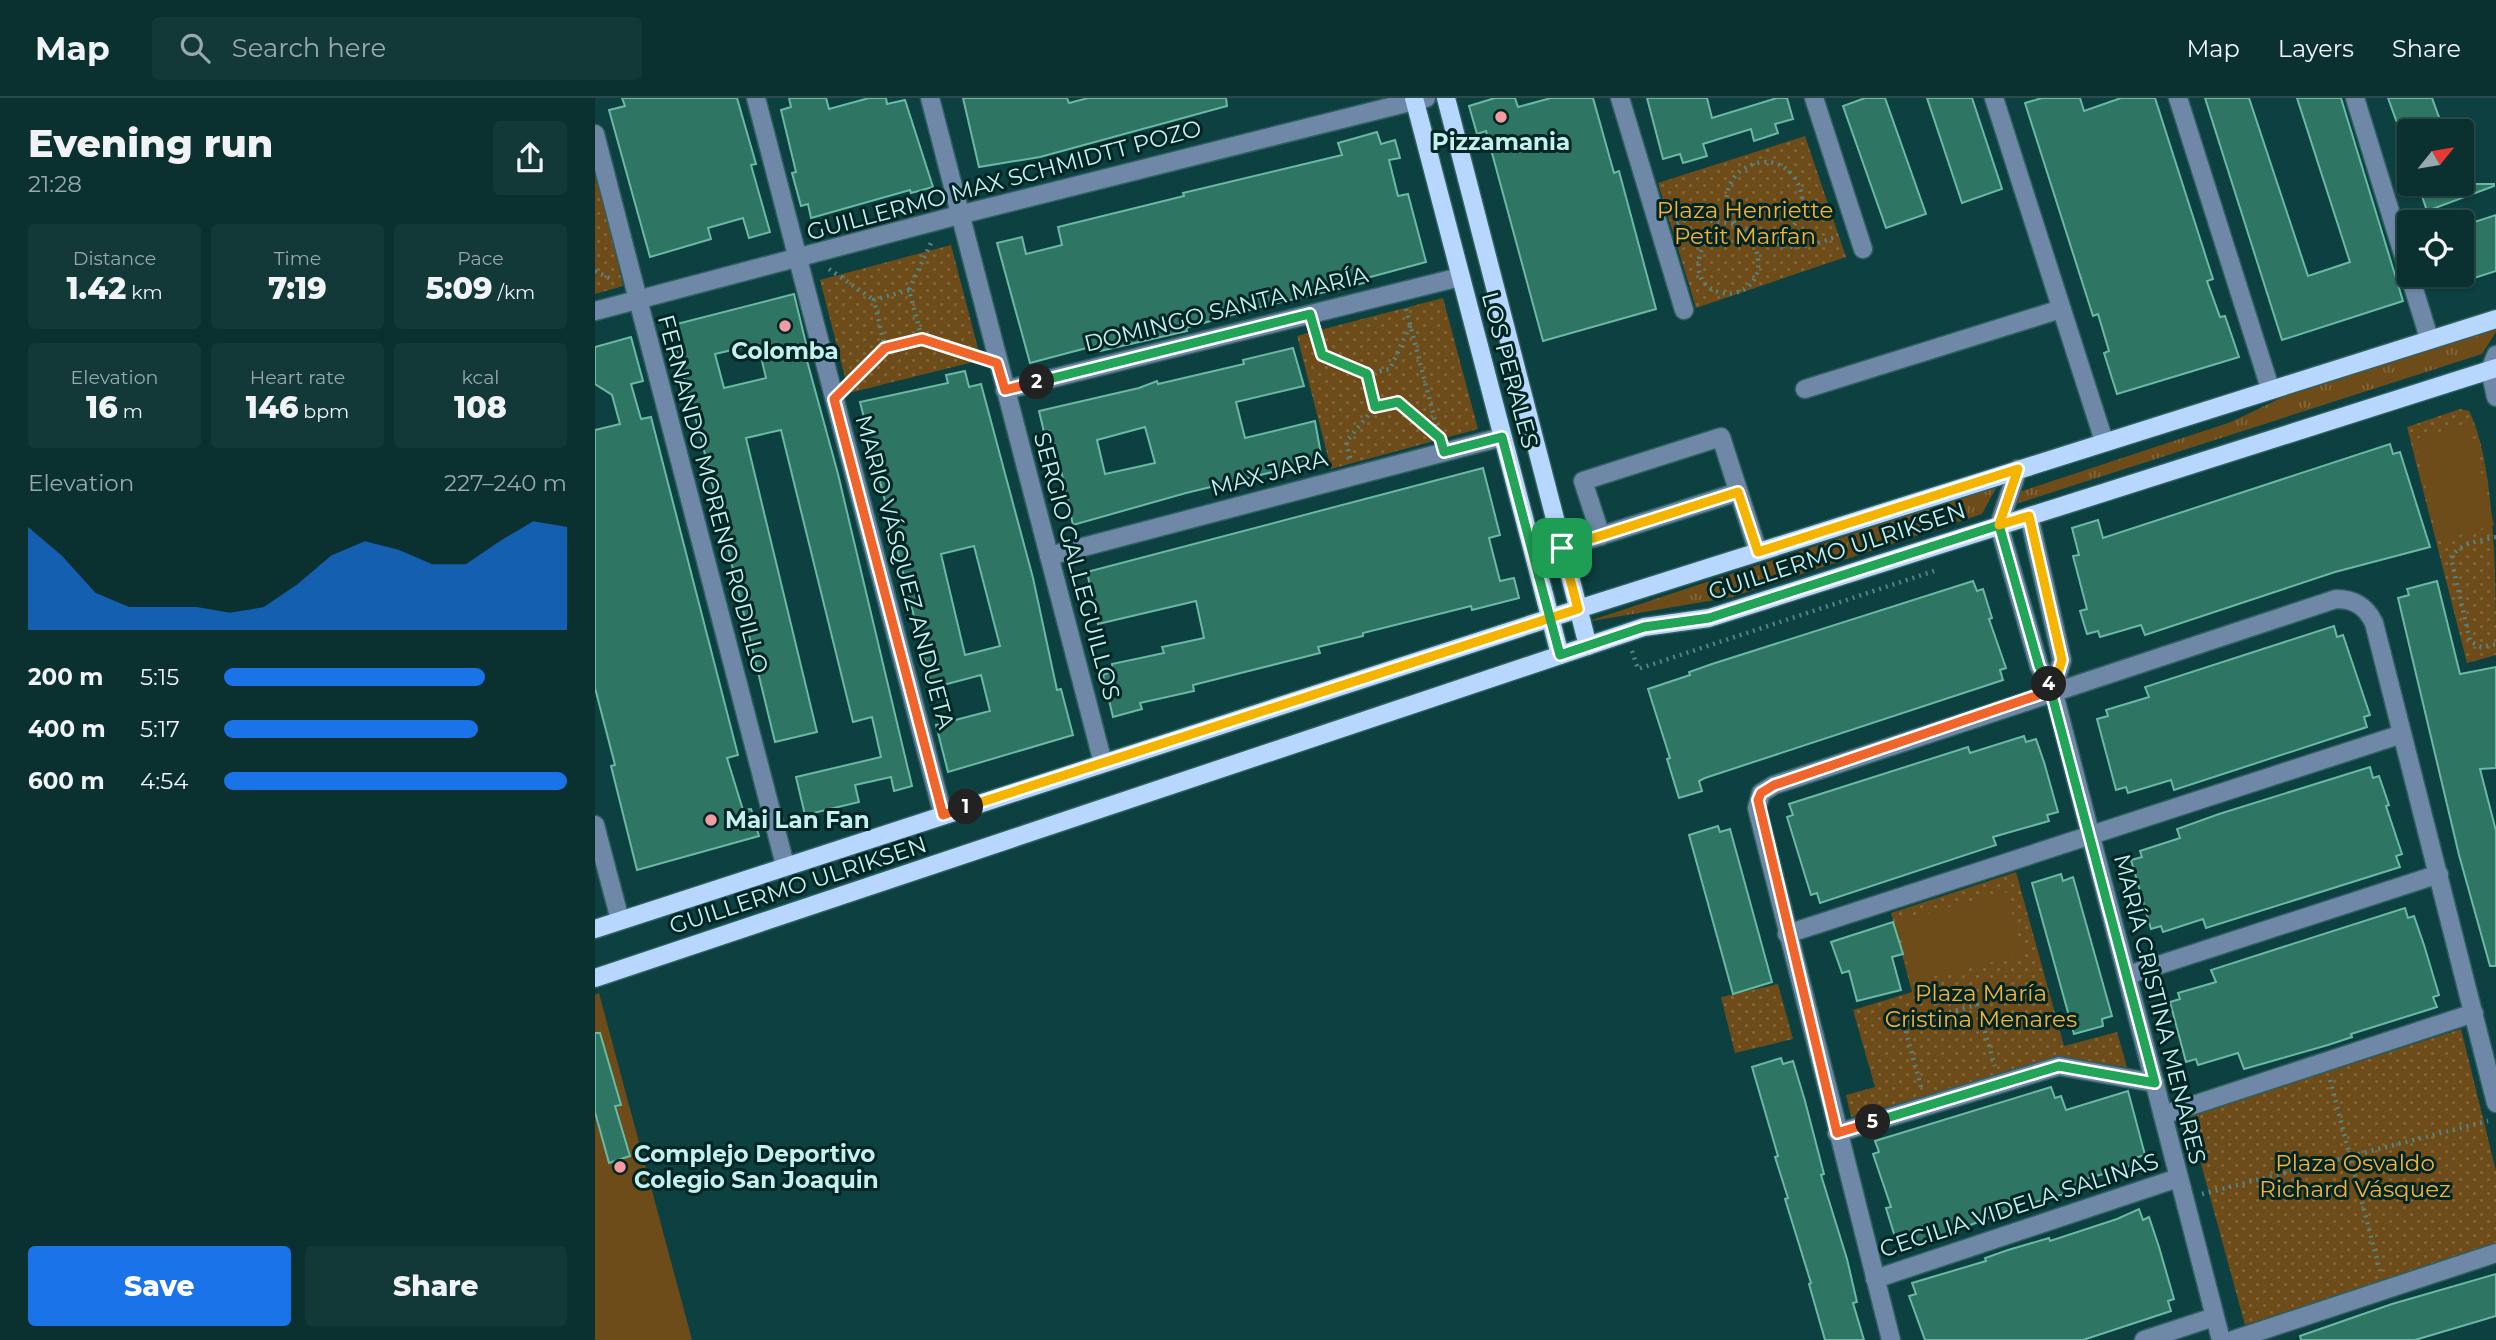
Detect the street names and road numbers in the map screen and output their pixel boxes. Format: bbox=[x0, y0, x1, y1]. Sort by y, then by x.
street label: GUILLERMO MAX SCHMIDTT POZO bbox=[804, 114, 1204, 246]
street label: DOMINGO SANTA MARÍA bbox=[1081, 260, 1371, 358]
street label: LOS PERALES bbox=[1476, 289, 1544, 451]
street label: FERNANDO MORENO RODILLO bbox=[652, 312, 774, 676]
street label: MARIO VÁSQUEZ ANDUETA bbox=[850, 412, 961, 732]
street label: SERGIO GALLEGUILLOS bbox=[1028, 429, 1126, 703]
street label: MAX JARA bbox=[1208, 444, 1331, 502]
street label: GUILLERMO ULRIKSEN bbox=[1705, 496, 1969, 606]
street label: GUILLERMO ULRIKSEN bbox=[666, 830, 930, 940]
street label: MARÍA CRISTINA MENARES bbox=[2108, 851, 2212, 1167]
street label: CECILIA VIDELA SALINAS bbox=[1876, 1147, 2162, 1263]

